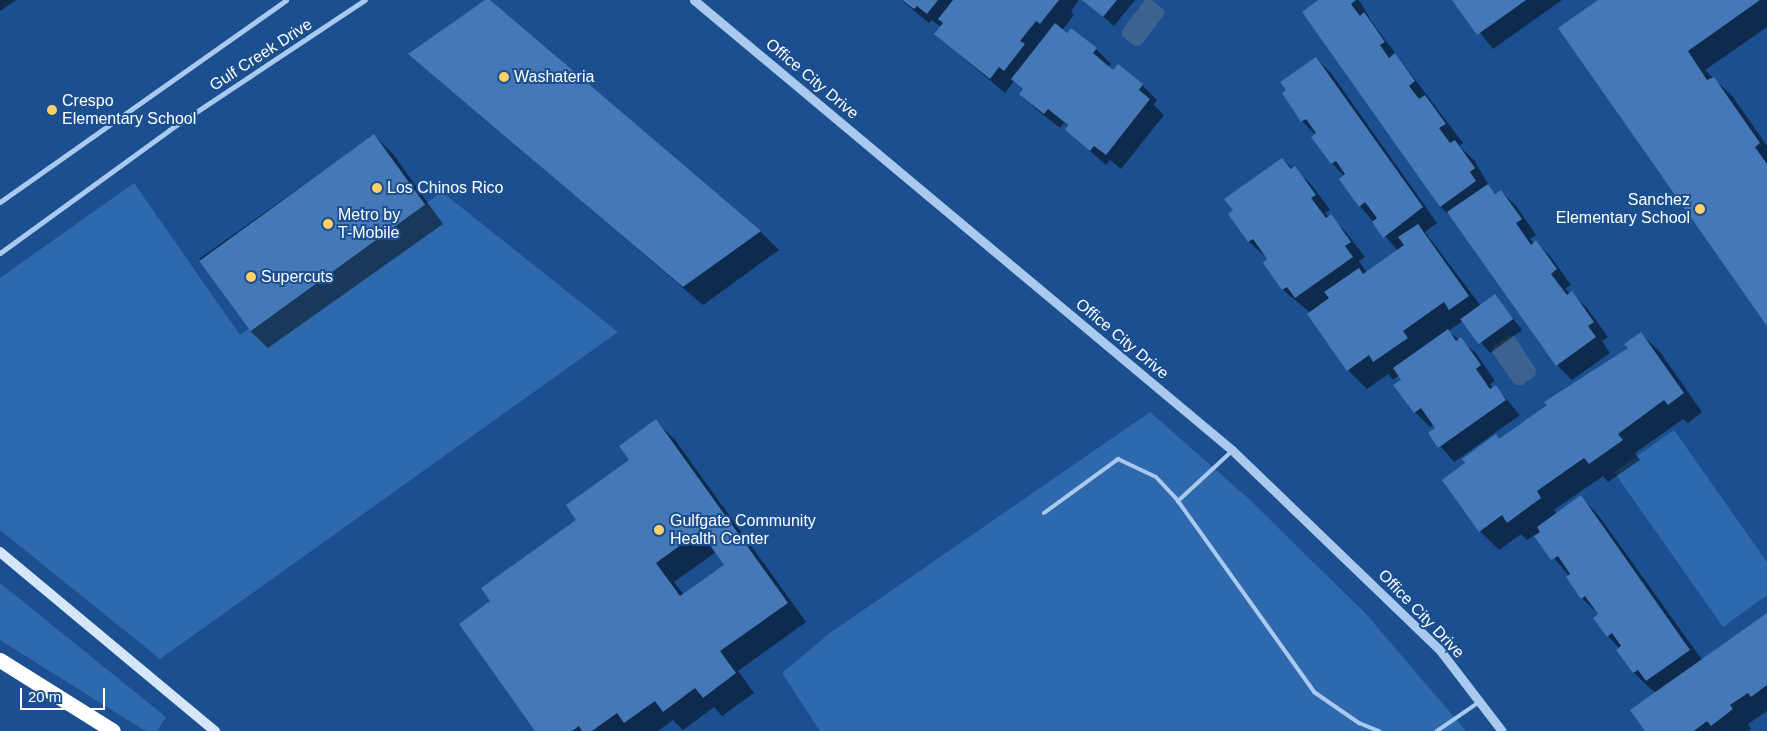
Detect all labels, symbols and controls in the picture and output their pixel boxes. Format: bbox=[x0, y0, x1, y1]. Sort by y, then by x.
street label: Gulf Creek Drive bbox=[206, 15, 316, 95]
street label: Office City Drive bbox=[762, 35, 862, 123]
place label: Washateria bbox=[514, 67, 594, 87]
marker: Washateria bbox=[498, 71, 510, 83]
place label: Crespo Elementary School bbox=[62, 91, 196, 129]
marker: Crespo Elementary School bbox=[46, 104, 58, 116]
place label: Los Chinos Rico bbox=[387, 178, 504, 198]
marker: Los Chinos Rico bbox=[371, 182, 383, 194]
place label: Sanchez Elementary School bbox=[1556, 190, 1690, 228]
marker: Sanchez Elementary School bbox=[1694, 203, 1706, 215]
place label: Metro by T-Mobile bbox=[338, 205, 400, 243]
marker: Metro by T-Mobile bbox=[322, 218, 334, 230]
place label: Supercuts bbox=[261, 267, 333, 287]
marker: Supercuts bbox=[245, 271, 257, 283]
street label: Office City Drive bbox=[1072, 295, 1172, 383]
place label: Gulfgate Community Health Center bbox=[670, 511, 816, 549]
marker: Gulfgate Community Health Center bbox=[652, 523, 666, 537]
street label: Office City Drive bbox=[1374, 566, 1468, 662]
scale bar bbox=[22, 678, 108, 710]
text: 20 m bbox=[28, 688, 61, 705]

